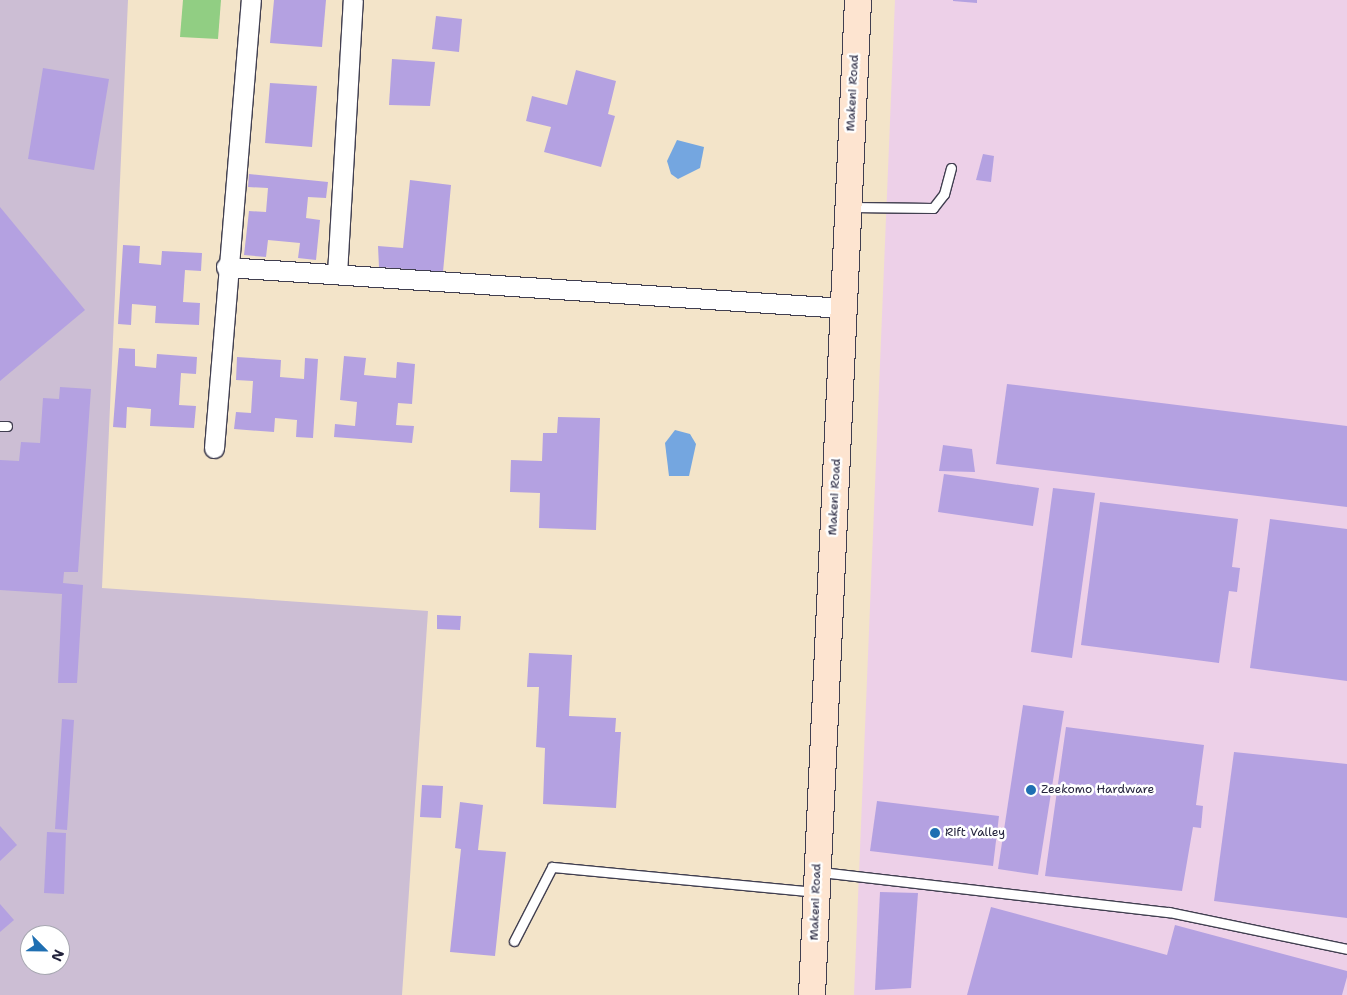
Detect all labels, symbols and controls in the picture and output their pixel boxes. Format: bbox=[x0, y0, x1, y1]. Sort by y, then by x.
street label: Makeni Road bbox=[844, 54, 862, 132]
street label: Makeni Road bbox=[826, 458, 844, 536]
place label: Zeekomo Hardware bbox=[1041, 783, 1154, 797]
marker: Zeekomo Hardware bbox=[1025, 784, 1037, 796]
place label: Rift Valley bbox=[945, 826, 1005, 840]
marker: Rift Valley bbox=[929, 827, 941, 839]
street label: Makeni Road bbox=[807, 863, 825, 941]
north arrow bbox=[20, 925, 70, 975]
text: N bbox=[47, 947, 68, 964]

